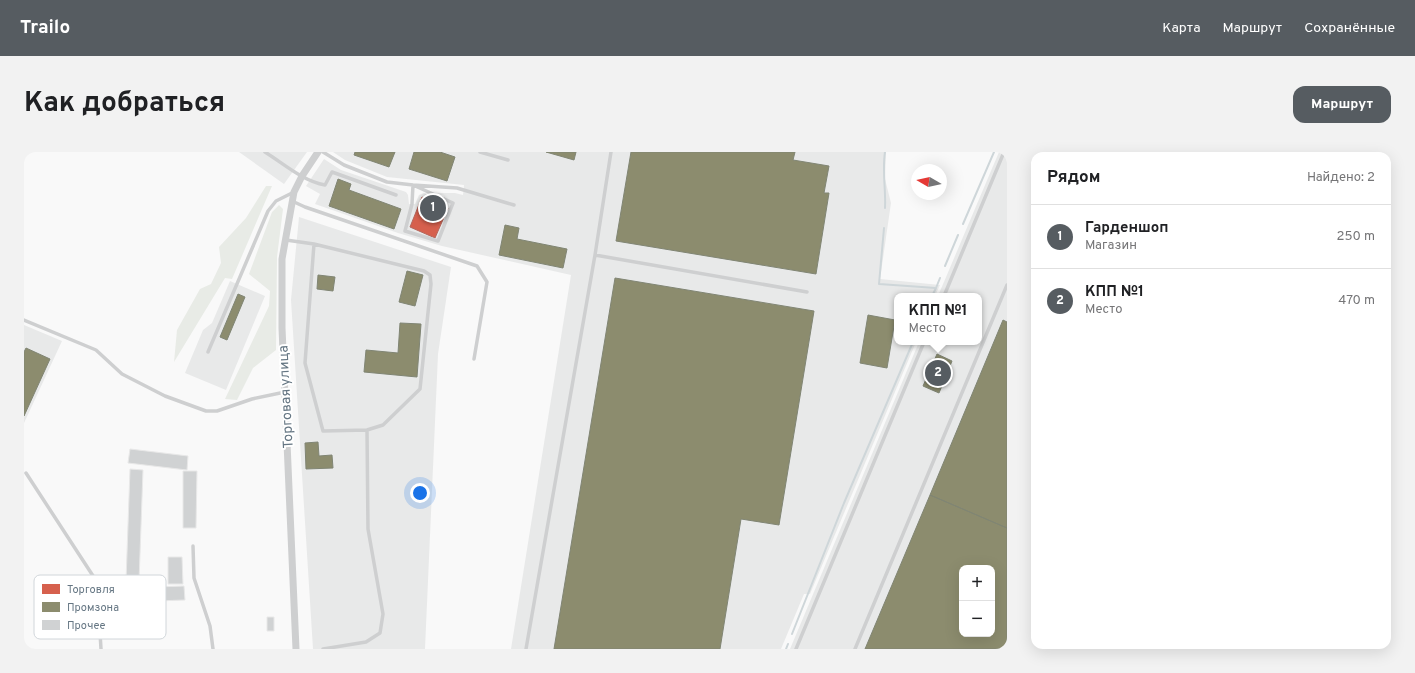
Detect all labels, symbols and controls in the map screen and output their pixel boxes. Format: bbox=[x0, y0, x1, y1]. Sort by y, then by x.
text: Trailo bbox=[20, 16, 70, 40]
text: Карта bbox=[1162, 20, 1201, 37]
text: Маршрут bbox=[1223, 20, 1282, 37]
text: Сохранённые bbox=[1304, 20, 1395, 37]
text: Как добраться bbox=[24, 86, 225, 122]
button: Маршрут bbox=[1293, 86, 1391, 123]
north arrow bbox=[911, 164, 947, 200]
text: Рядом bbox=[1047, 167, 1100, 189]
text: Найдено: 2 bbox=[1307, 170, 1375, 186]
pin: 1 bbox=[420, 193, 446, 223]
text: Гарденшоп bbox=[1085, 219, 1169, 238]
text: 1 bbox=[1057, 229, 1063, 245]
text: 250 m bbox=[1337, 229, 1375, 245]
text: Магазин bbox=[1085, 238, 1137, 254]
text: КПП №1 bbox=[1085, 283, 1144, 302]
popup bbox=[894, 293, 982, 345]
text: 2 bbox=[1056, 293, 1064, 309]
text: 470 m bbox=[1338, 293, 1375, 309]
text: КПП №1 bbox=[909, 302, 967, 321]
text: Место bbox=[1085, 302, 1122, 318]
text: Место bbox=[909, 321, 946, 337]
street label: Торговая улица bbox=[275, 345, 298, 449]
pin: 2 bbox=[925, 358, 951, 388]
your location bbox=[410, 483, 430, 503]
map controls bbox=[959, 565, 995, 637]
button: + bbox=[959, 565, 995, 601]
legend bbox=[34, 575, 166, 639]
text: Торговля bbox=[67, 583, 115, 597]
text: Промзона bbox=[67, 601, 119, 615]
button: − bbox=[959, 601, 995, 637]
text: Прочее bbox=[67, 619, 105, 633]

